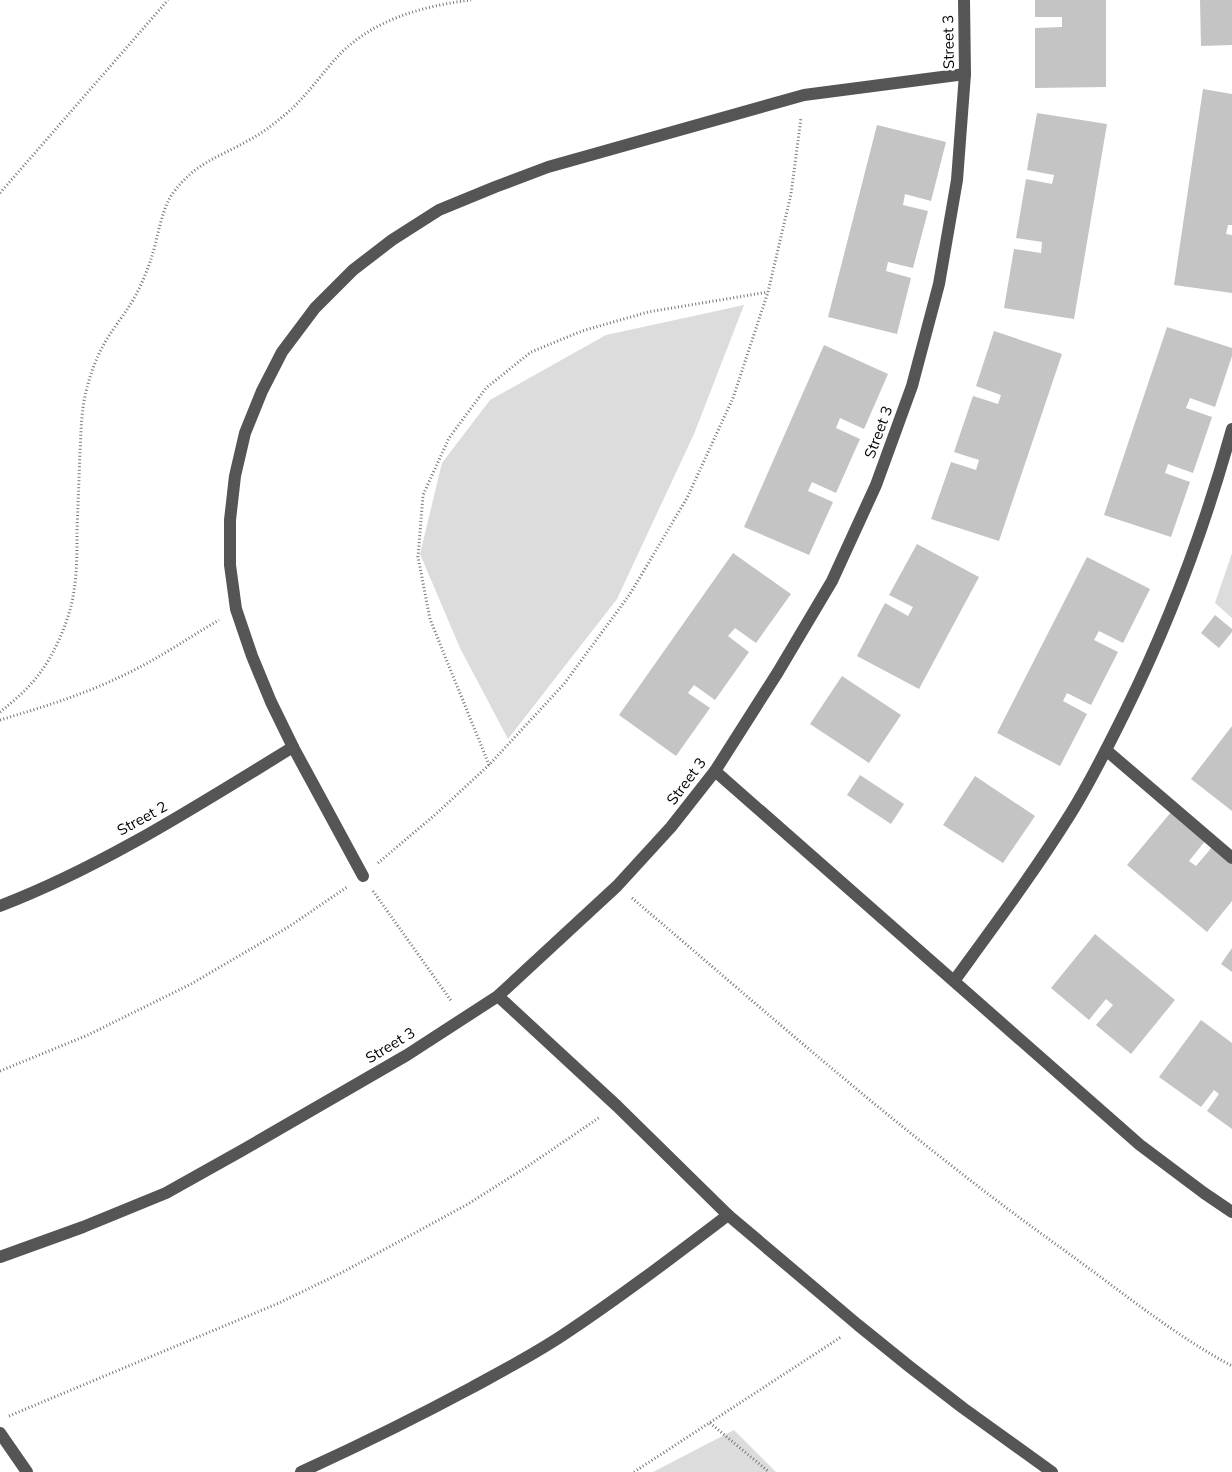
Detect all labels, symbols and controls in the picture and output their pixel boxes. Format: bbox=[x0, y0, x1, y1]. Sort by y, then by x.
street label: Street 3 bbox=[938, 15, 958, 69]
street label: Street 3 bbox=[860, 403, 896, 461]
street label: Street 3 bbox=[662, 754, 710, 808]
street label: Street 2 bbox=[114, 797, 170, 839]
street label: Street 3 bbox=[362, 1023, 418, 1067]

